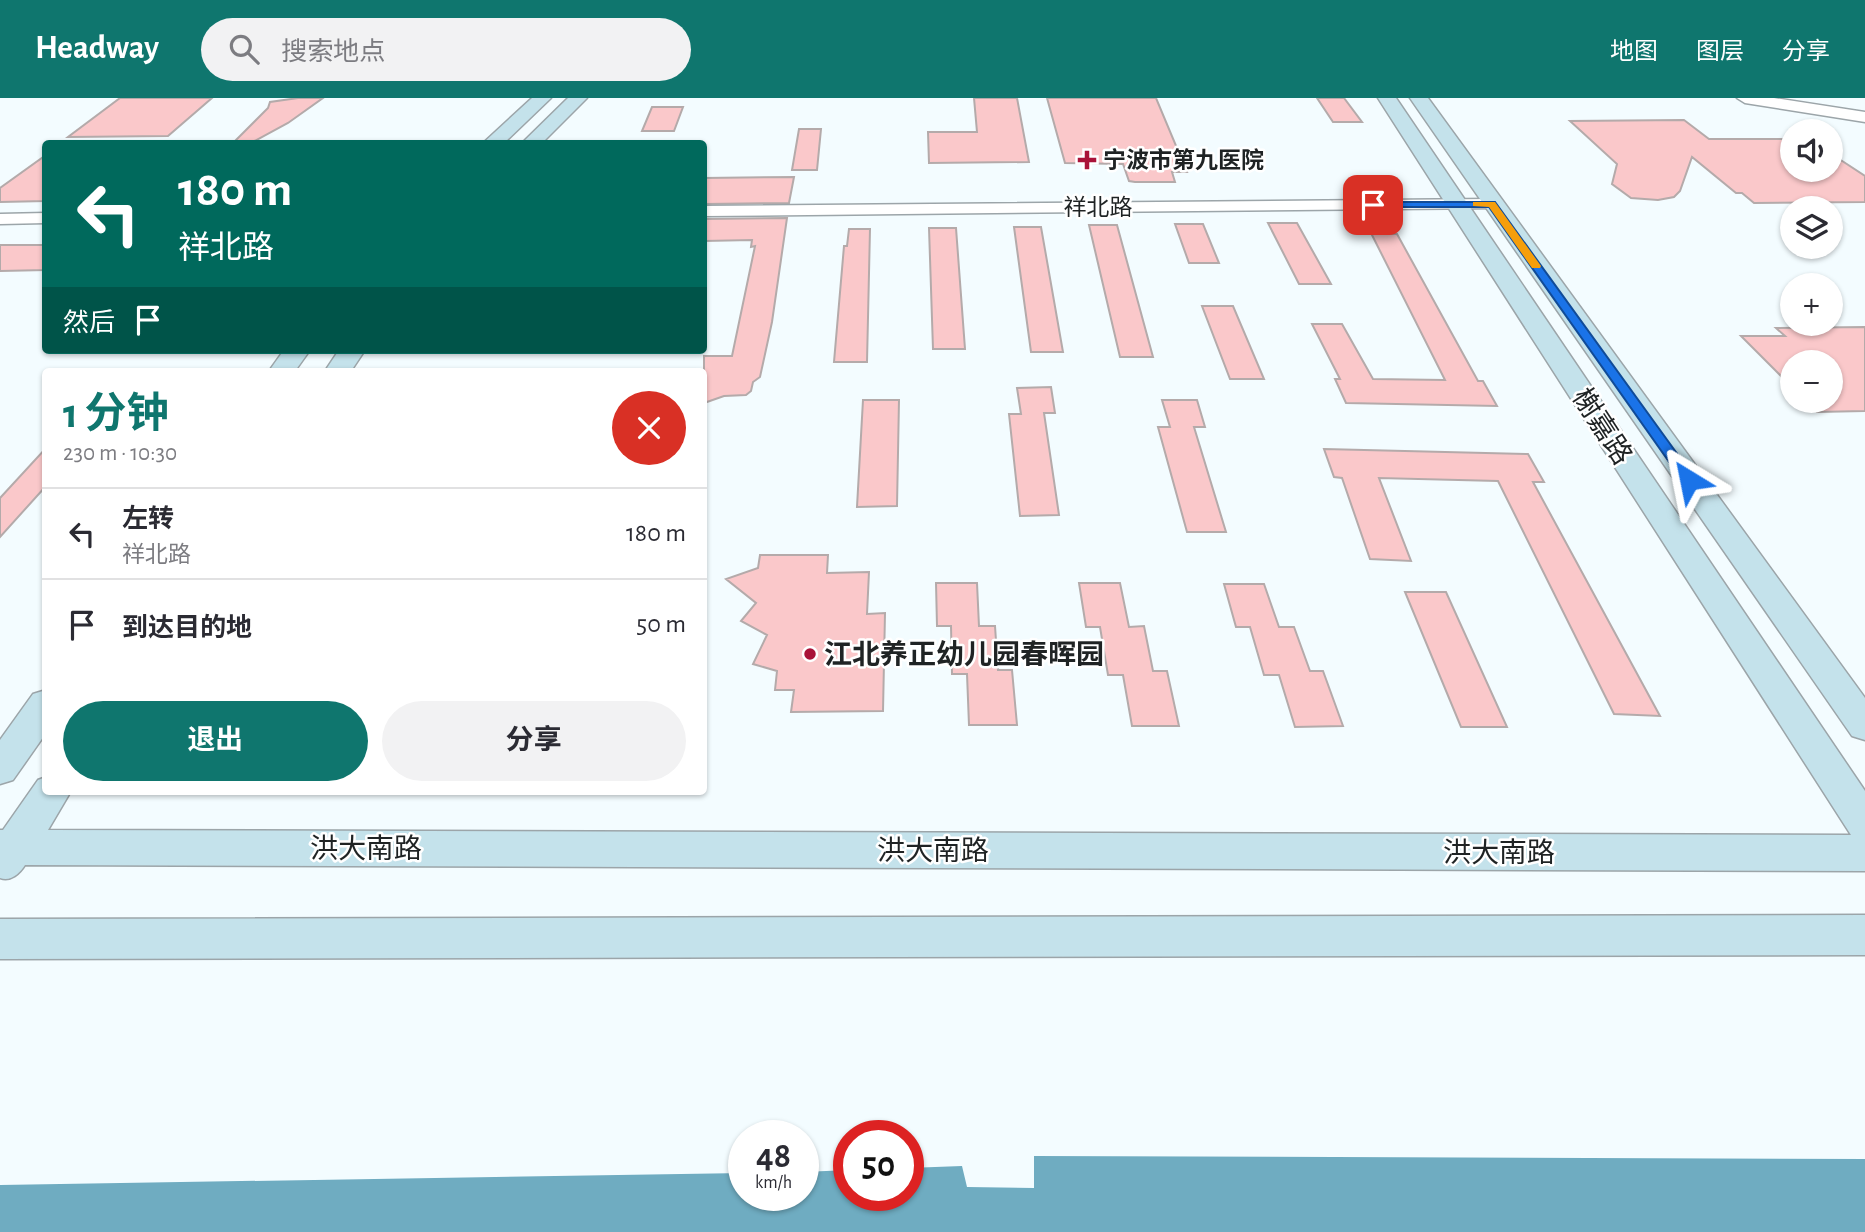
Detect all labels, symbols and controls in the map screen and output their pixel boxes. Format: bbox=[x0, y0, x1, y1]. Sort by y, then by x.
search box bbox=[201, 18, 691, 81]
icon: search bbox=[225, 30, 263, 68]
text: Headway bbox=[35, 32, 159, 65]
text: 搜索地点 bbox=[281, 39, 385, 65]
text: 地图 bbox=[1610, 40, 1658, 64]
text: 图层 bbox=[1696, 40, 1744, 64]
text: 分享 bbox=[1782, 40, 1830, 64]
map controls bbox=[1780, 119, 1843, 413]
button: sound bbox=[1780, 119, 1843, 182]
place label: 宁波市第九医院 bbox=[1103, 147, 1264, 173]
marker: 宁波市第九医院 bbox=[1077, 150, 1097, 170]
text: 180 m bbox=[178, 166, 292, 215]
icon: left bbox=[63, 168, 154, 259]
pin bbox=[1343, 175, 1403, 235]
icon: arrive bbox=[1354, 186, 1392, 224]
street label: 祥北路 bbox=[1064, 195, 1133, 220]
button: layers bbox=[1780, 196, 1843, 259]
text: 祥北路 bbox=[178, 232, 274, 264]
button: + bbox=[1780, 273, 1843, 336]
icon: arrive bbox=[129, 301, 167, 339]
text: 然后 bbox=[63, 310, 115, 336]
button: − bbox=[1780, 350, 1843, 413]
street label: 榭嘉路 bbox=[1567, 383, 1638, 470]
button: close bbox=[612, 391, 686, 465]
text: 1 分钟 bbox=[63, 393, 168, 435]
text: 230 m · 10:30 bbox=[63, 442, 177, 465]
position arrow bbox=[1652, 443, 1726, 517]
text: 左转 bbox=[122, 506, 174, 532]
icon: left bbox=[63, 515, 101, 553]
text: 180 m bbox=[626, 520, 686, 546]
text: 祥北路 bbox=[122, 544, 191, 567]
icon: arrive bbox=[63, 606, 101, 644]
text: 50 m bbox=[636, 611, 686, 637]
text: 到达目的地 bbox=[122, 615, 252, 641]
place label: 江北养正幼儿园春晖园 bbox=[824, 639, 1104, 670]
marker: 江北养正幼儿园春晖园 bbox=[802, 646, 818, 662]
button: 退出 bbox=[63, 701, 368, 781]
button: 分享 bbox=[382, 701, 686, 781]
street label: 洪大南路 bbox=[310, 834, 422, 864]
street label: 洪大南路 bbox=[877, 836, 989, 866]
street label: 洪大南路 bbox=[1443, 838, 1555, 868]
speed limit sign: 50 bbox=[833, 1120, 924, 1211]
text: 48 bbox=[756, 1139, 791, 1174]
text: km/h bbox=[755, 1174, 792, 1192]

